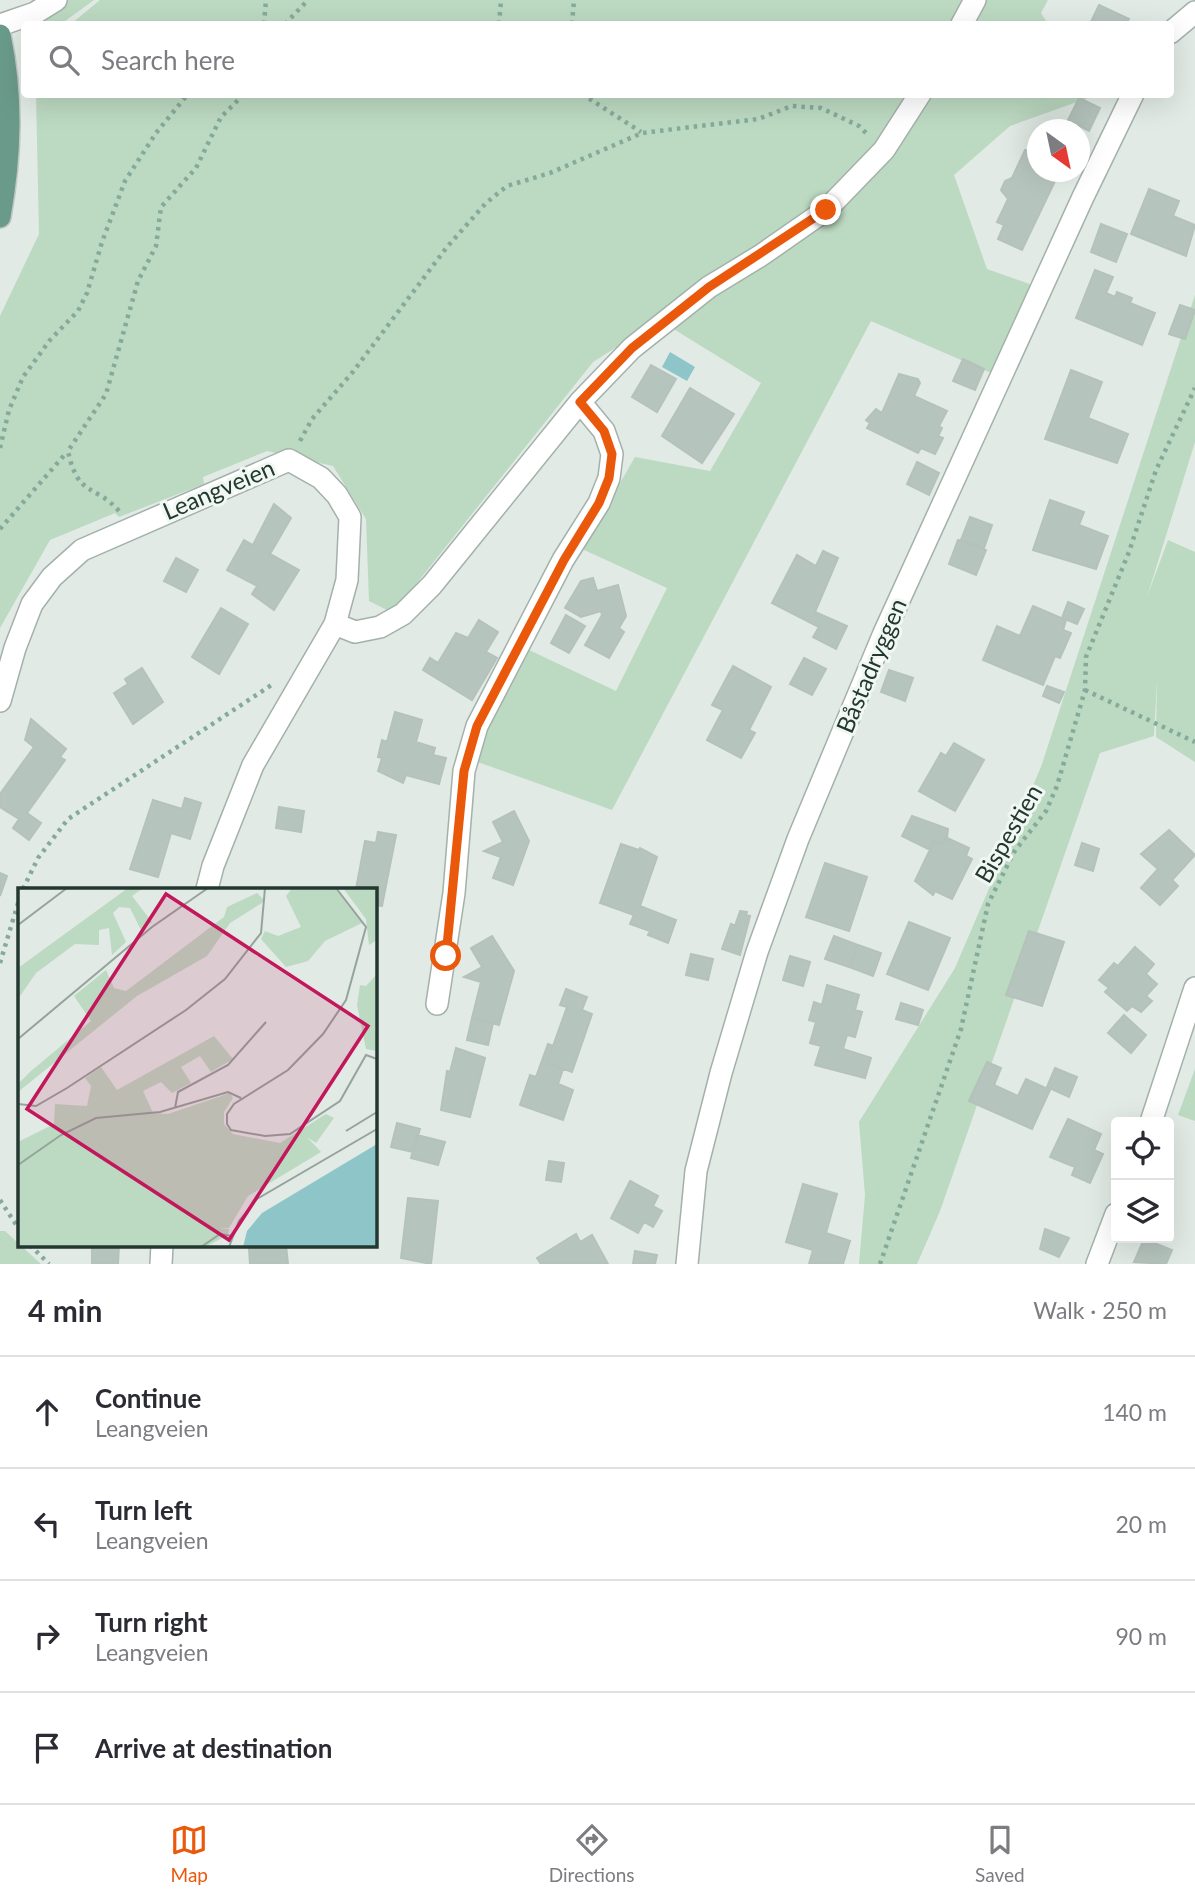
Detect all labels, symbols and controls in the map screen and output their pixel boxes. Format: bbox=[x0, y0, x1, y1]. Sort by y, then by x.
search box bbox=[21, 21, 1174, 98]
icon: search bbox=[45, 41, 83, 79]
text: Search here bbox=[101, 44, 235, 76]
north arrow bbox=[1027, 119, 1090, 182]
route end bbox=[810, 194, 841, 225]
street label: Leangveien bbox=[158, 452, 279, 525]
street label: Båstadryggen bbox=[829, 594, 912, 737]
street label: Bispestien bbox=[968, 779, 1047, 888]
inset map bbox=[18, 888, 376, 1246]
route start bbox=[430, 940, 461, 971]
map controls bbox=[1111, 1117, 1174, 1243]
button: locate bbox=[1111, 1117, 1174, 1180]
button: layers bbox=[1111, 1180, 1174, 1243]
text: 4 min bbox=[28, 1292, 102, 1328]
text: Walk · 250 m bbox=[1033, 1296, 1167, 1324]
text: Continue bbox=[95, 1382, 201, 1414]
icon: ahead bbox=[28, 1393, 66, 1431]
text: 140 m bbox=[1102, 1398, 1167, 1426]
text: Leangveien bbox=[95, 1414, 209, 1442]
text: Turn left bbox=[95, 1494, 192, 1526]
icon: left bbox=[28, 1505, 66, 1543]
text: 20 m bbox=[1116, 1510, 1167, 1538]
text: Leangveien bbox=[95, 1526, 209, 1554]
text: Turn right bbox=[95, 1606, 208, 1638]
icon: right bbox=[28, 1617, 66, 1655]
text: 90 m bbox=[1116, 1622, 1167, 1650]
text: Leangveien bbox=[95, 1638, 209, 1666]
icon: arrive bbox=[28, 1729, 66, 1767]
text: Arrive at destination bbox=[95, 1732, 332, 1764]
tab: Map bbox=[170, 1821, 208, 1886]
tab: Directions bbox=[549, 1821, 635, 1886]
tab: Saved bbox=[975, 1821, 1025, 1886]

